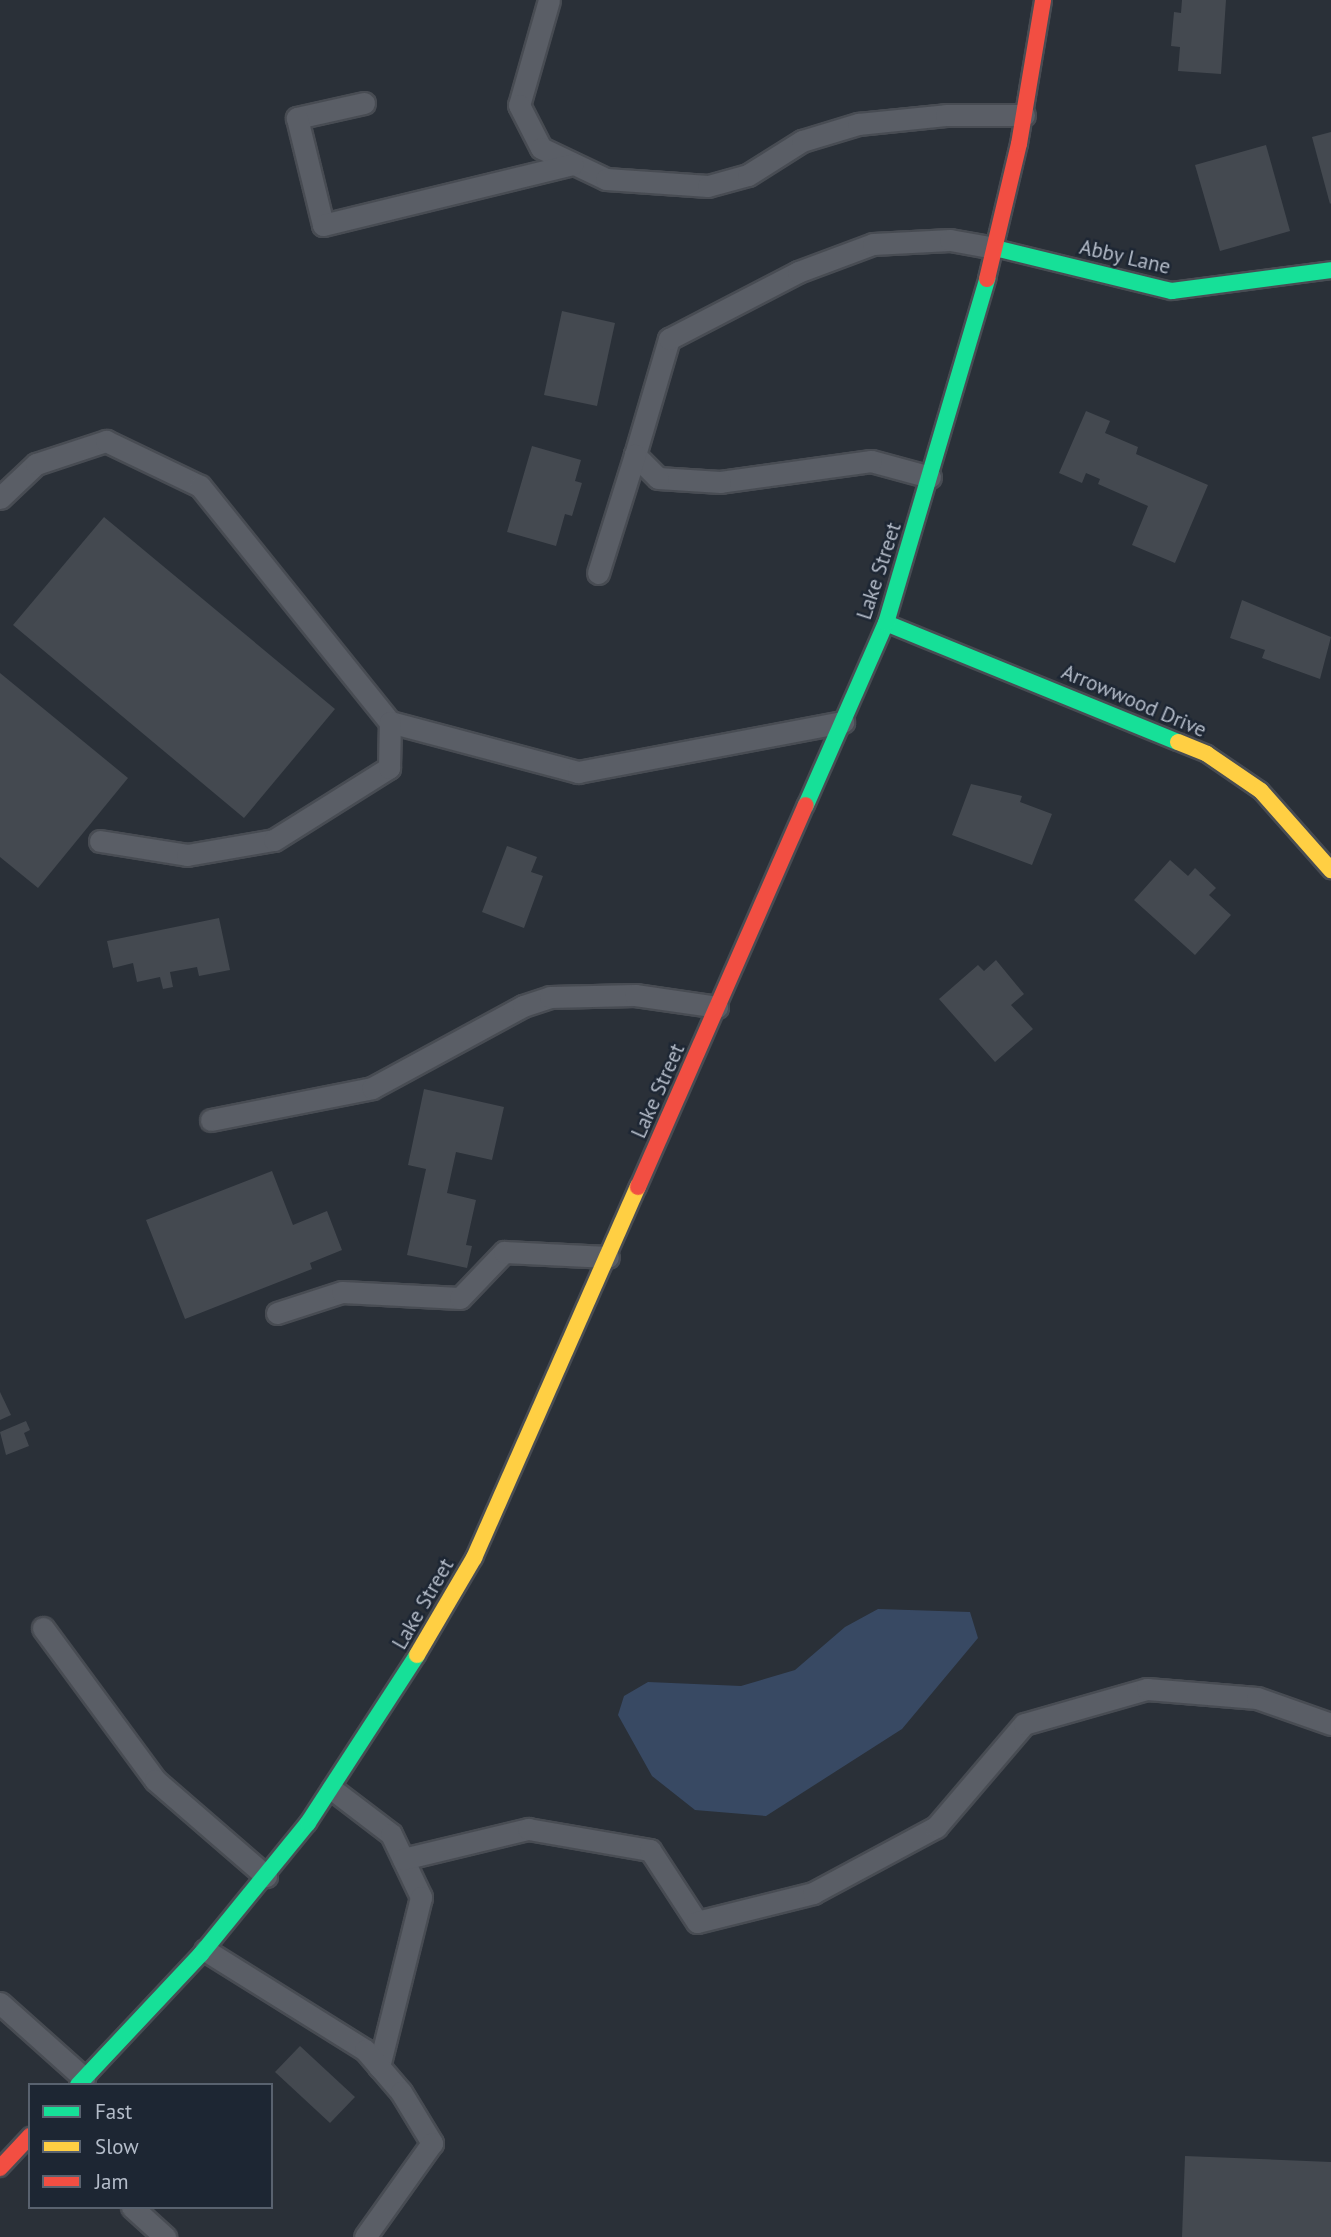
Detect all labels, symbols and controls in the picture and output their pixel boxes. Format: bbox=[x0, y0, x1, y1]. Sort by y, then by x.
street label: Abby Lane bbox=[1077, 234, 1173, 280]
street label: Lake Street bbox=[851, 519, 907, 623]
street label: Arrowwood Drive bbox=[1058, 659, 1210, 743]
street label: Lake Street bbox=[626, 1040, 690, 1142]
street label: Lake Street bbox=[387, 1554, 459, 1654]
legend bbox=[28, 2083, 273, 2209]
text: Fast bbox=[95, 2098, 132, 2125]
text: Slow bbox=[95, 2133, 139, 2160]
text: Jam bbox=[95, 2168, 129, 2195]

